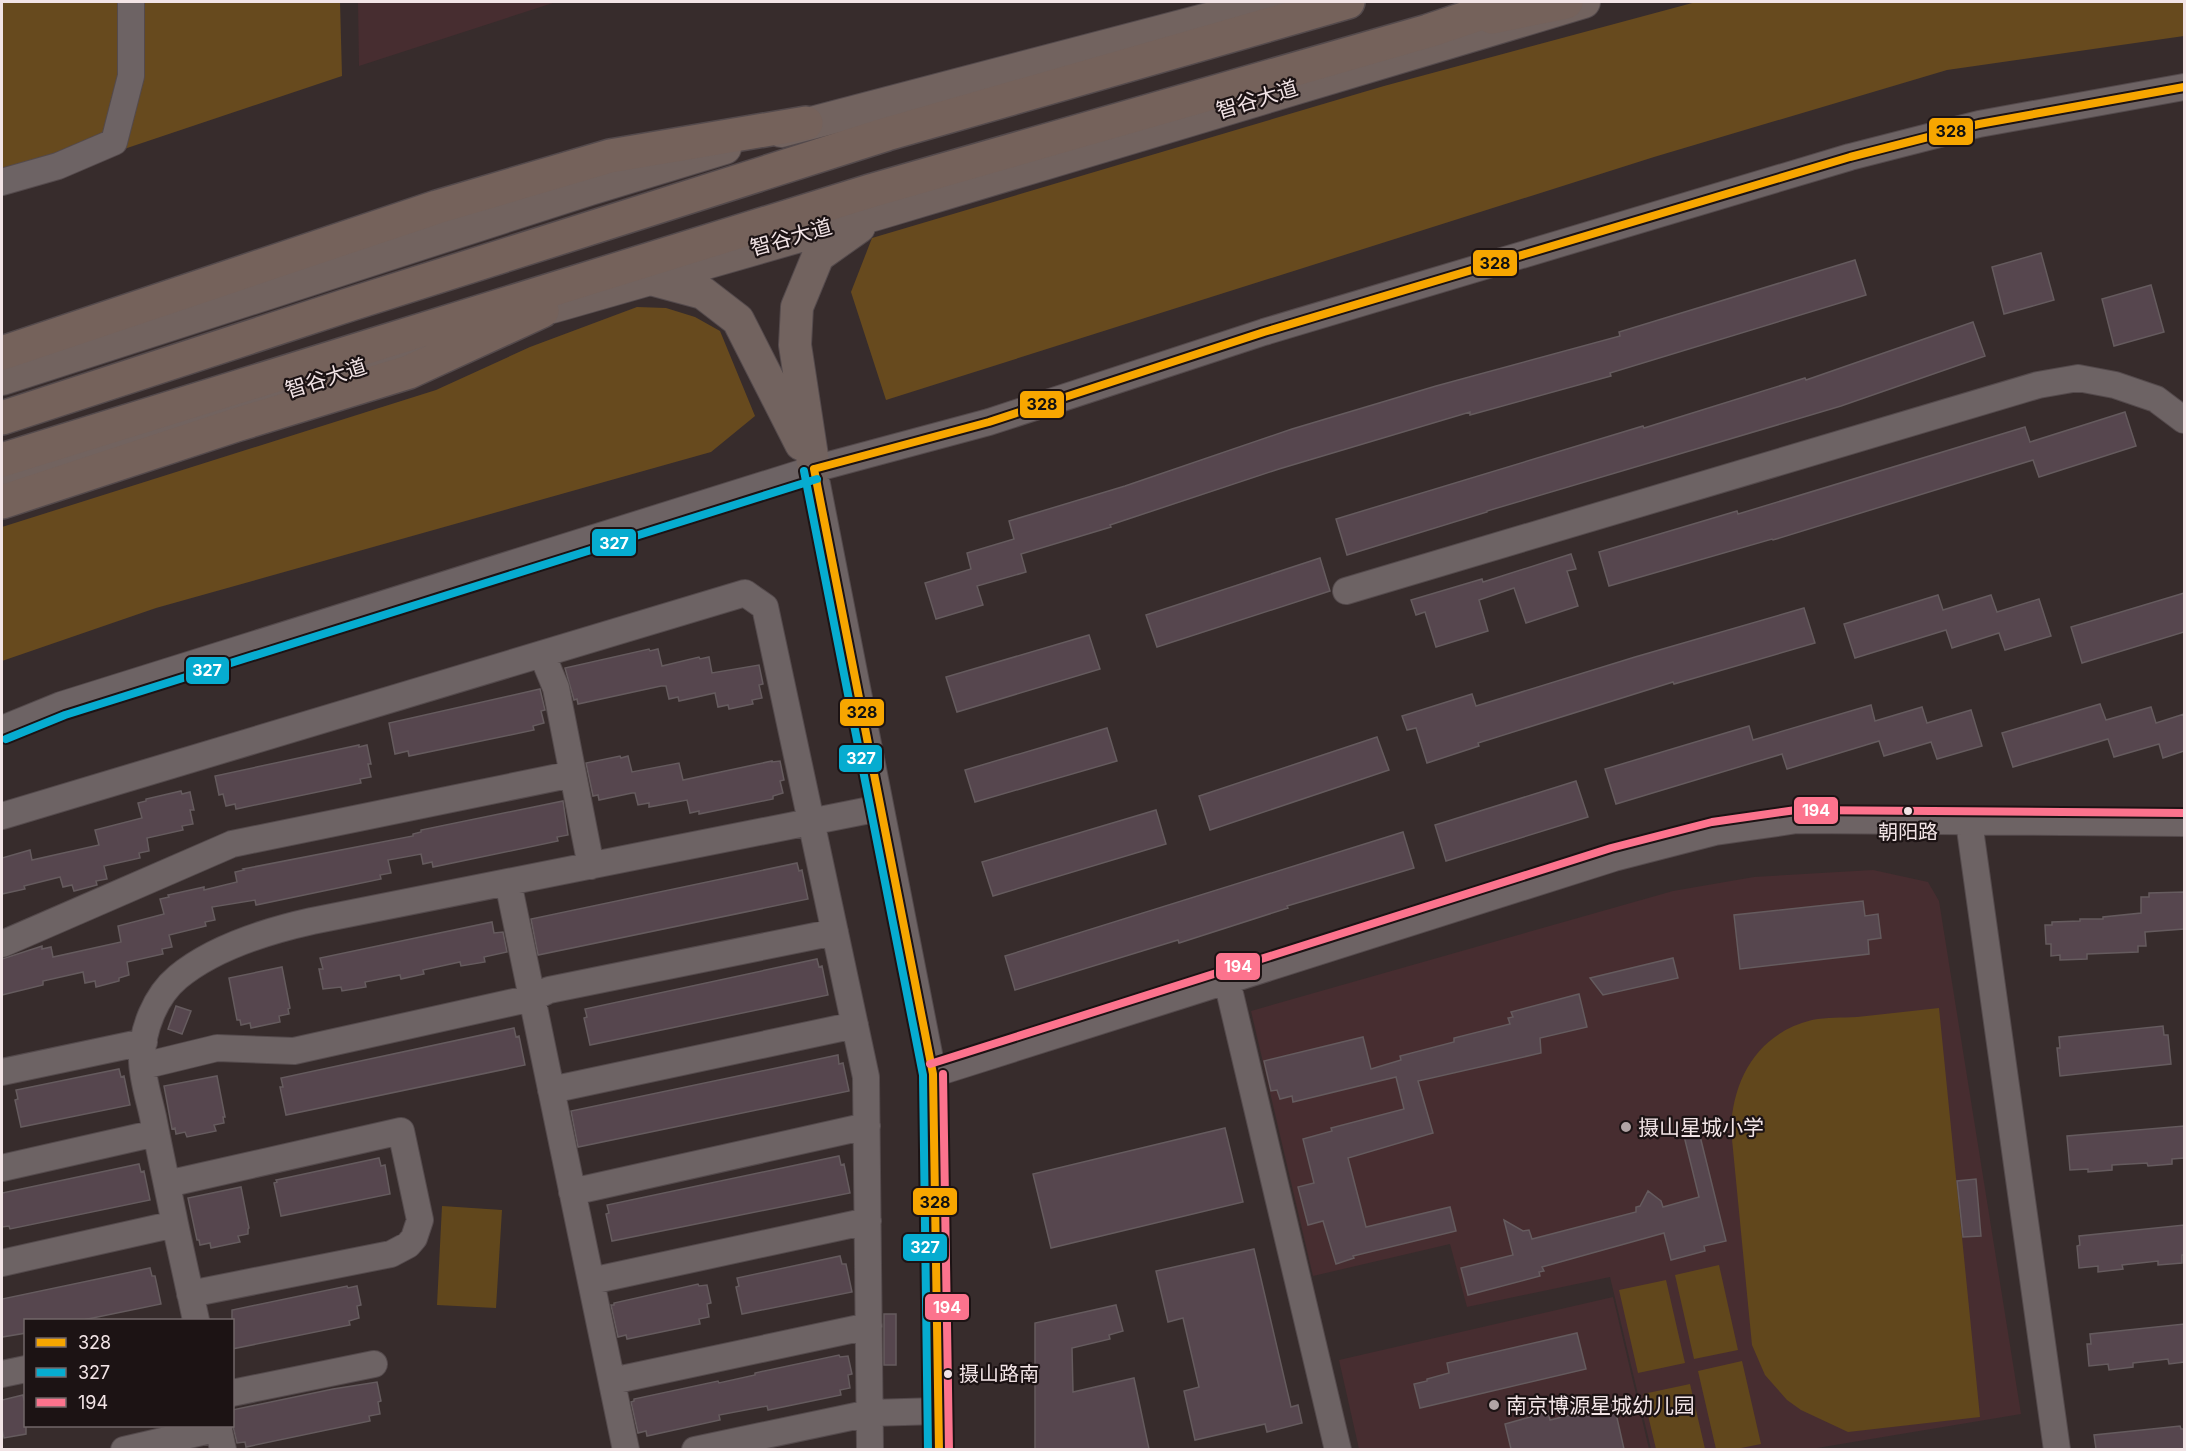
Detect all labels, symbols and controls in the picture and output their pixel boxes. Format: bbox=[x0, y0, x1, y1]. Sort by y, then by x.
street label: 智谷大道 bbox=[1213, 75, 1301, 123]
line badge: 328 bbox=[1928, 117, 1974, 146]
text: 328 bbox=[1936, 121, 1966, 141]
street label: 智谷大道 bbox=[747, 213, 835, 261]
line badge: 328 bbox=[1472, 249, 1518, 277]
text: 328 bbox=[1480, 253, 1510, 273]
street label: 智谷大道 bbox=[282, 353, 370, 403]
line badge: 328 bbox=[1019, 390, 1065, 419]
text: 328 bbox=[1027, 394, 1057, 414]
line badge: 327 bbox=[591, 528, 637, 557]
text: 327 bbox=[599, 533, 629, 553]
line badge: 327 bbox=[185, 656, 230, 685]
text: 327 bbox=[192, 660, 222, 680]
line badge: 328 bbox=[839, 698, 885, 727]
text: 328 bbox=[847, 702, 877, 722]
line badge: 327 bbox=[838, 744, 883, 773]
text: 327 bbox=[846, 748, 876, 768]
line badge: 194 bbox=[1793, 796, 1839, 825]
text: 194 bbox=[1802, 800, 1830, 820]
marker: 朝阳路 bbox=[1902, 805, 1914, 817]
place label: 朝阳路 bbox=[1878, 820, 1938, 844]
line badge: 194 bbox=[1215, 952, 1261, 981]
text: 194 bbox=[1224, 956, 1252, 976]
place label: 摄山星城小学 bbox=[1638, 1115, 1764, 1140]
marker: 摄山星城小学 bbox=[1619, 1120, 1633, 1134]
line badge: 328 bbox=[912, 1187, 958, 1216]
text: 328 bbox=[920, 1192, 950, 1212]
line badge: 327 bbox=[902, 1233, 948, 1262]
text: 327 bbox=[910, 1237, 940, 1257]
line badge: 194 bbox=[924, 1293, 970, 1321]
text: 194 bbox=[933, 1297, 961, 1317]
legend bbox=[24, 1319, 234, 1427]
text: 328 bbox=[78, 1332, 111, 1353]
text: 327 bbox=[78, 1362, 110, 1383]
place label: 摄山路南 bbox=[959, 1362, 1039, 1386]
marker: 摄山路南 bbox=[942, 1368, 954, 1380]
text: 194 bbox=[78, 1392, 108, 1413]
place label: 南京博源星城幼儿园 bbox=[1506, 1393, 1695, 1418]
marker: 南京博源星城幼儿园 bbox=[1487, 1398, 1501, 1412]

